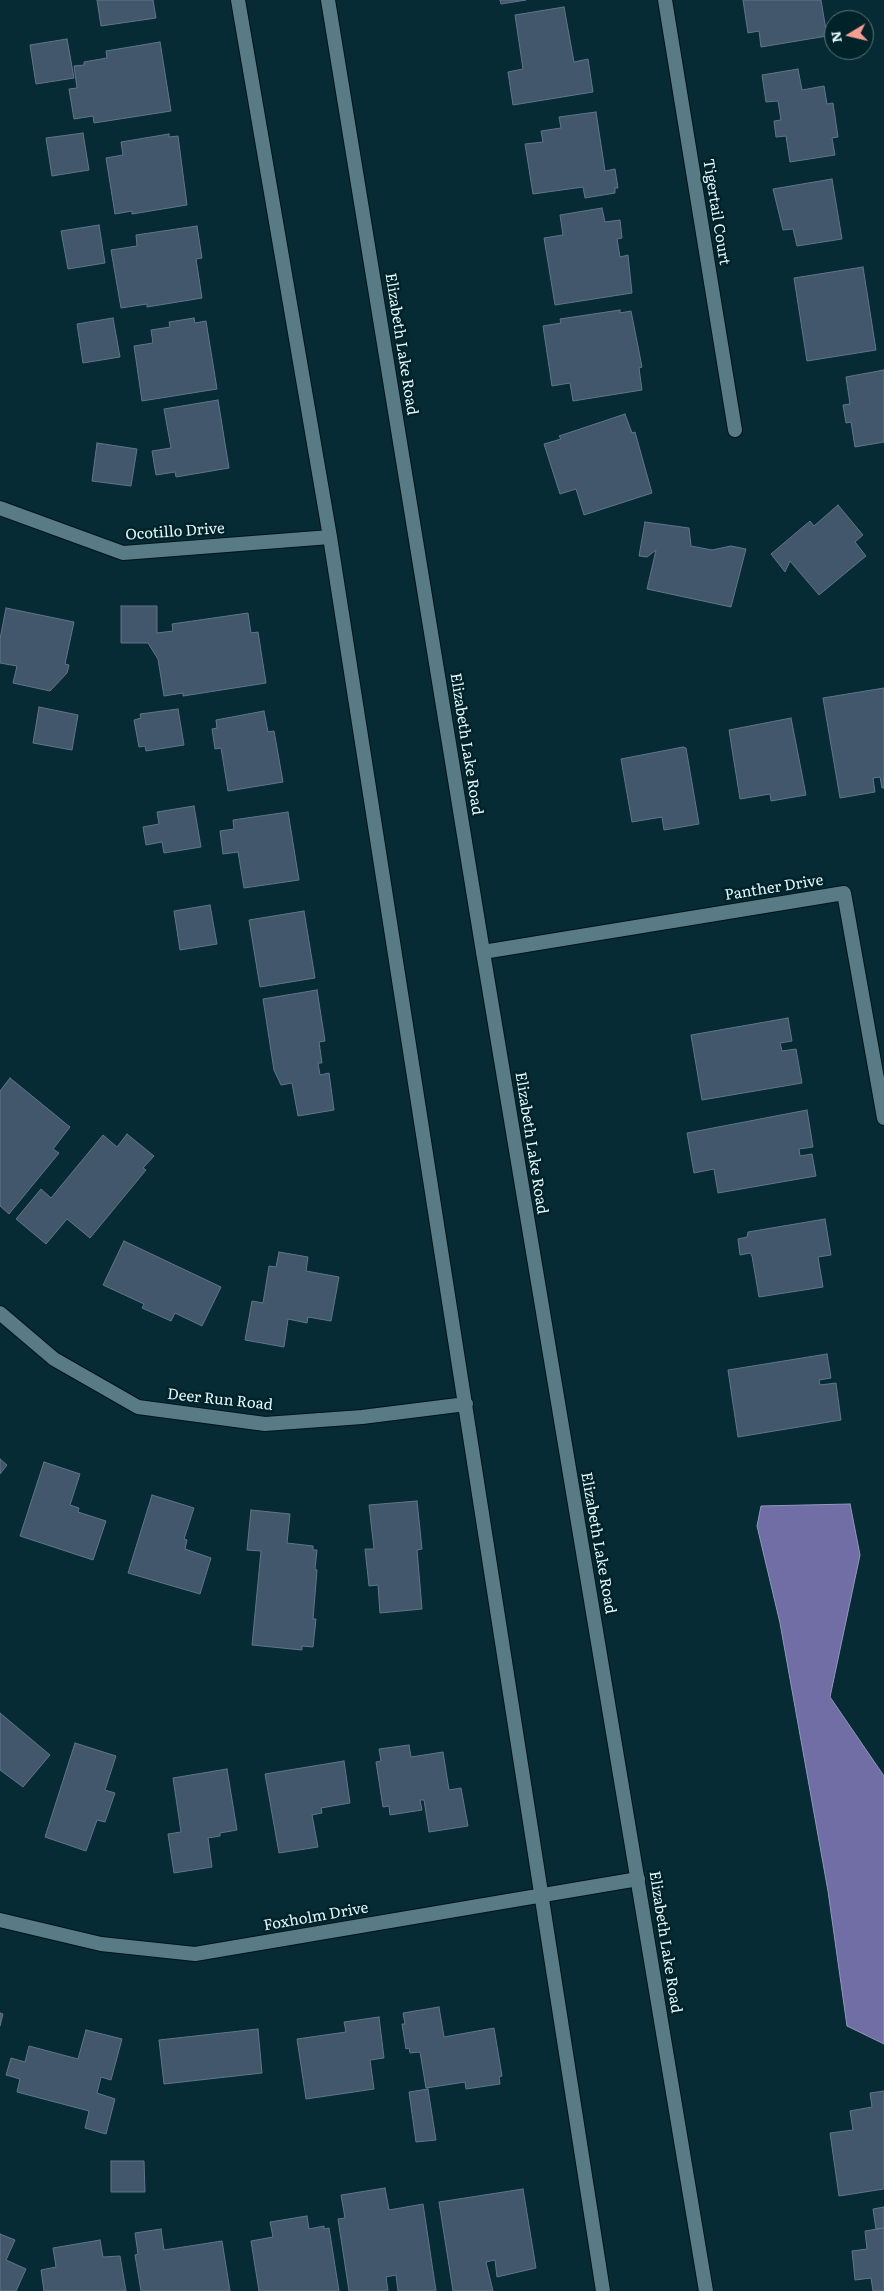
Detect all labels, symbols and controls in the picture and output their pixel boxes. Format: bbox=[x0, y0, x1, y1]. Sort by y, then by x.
north arrow bbox=[824, 10, 874, 60]
text: N bbox=[824, 30, 846, 45]
street label: Tigertail Court bbox=[699, 157, 733, 267]
street label: Elizabeth Lake Road bbox=[381, 272, 421, 416]
street label: Ocotillo Drive bbox=[125, 520, 225, 544]
street label: Elizabeth Lake Road bbox=[446, 672, 486, 816]
street label: Panther Drive bbox=[723, 871, 825, 905]
street label: Elizabeth Lake Road bbox=[511, 1071, 551, 1215]
street label: Deer Run Road bbox=[166, 1386, 274, 1414]
street label: Elizabeth Lake Road bbox=[577, 1471, 619, 1615]
street label: Elizabeth Lake Road bbox=[645, 1870, 685, 2014]
street label: Foxholm Drive bbox=[262, 1899, 370, 1935]

